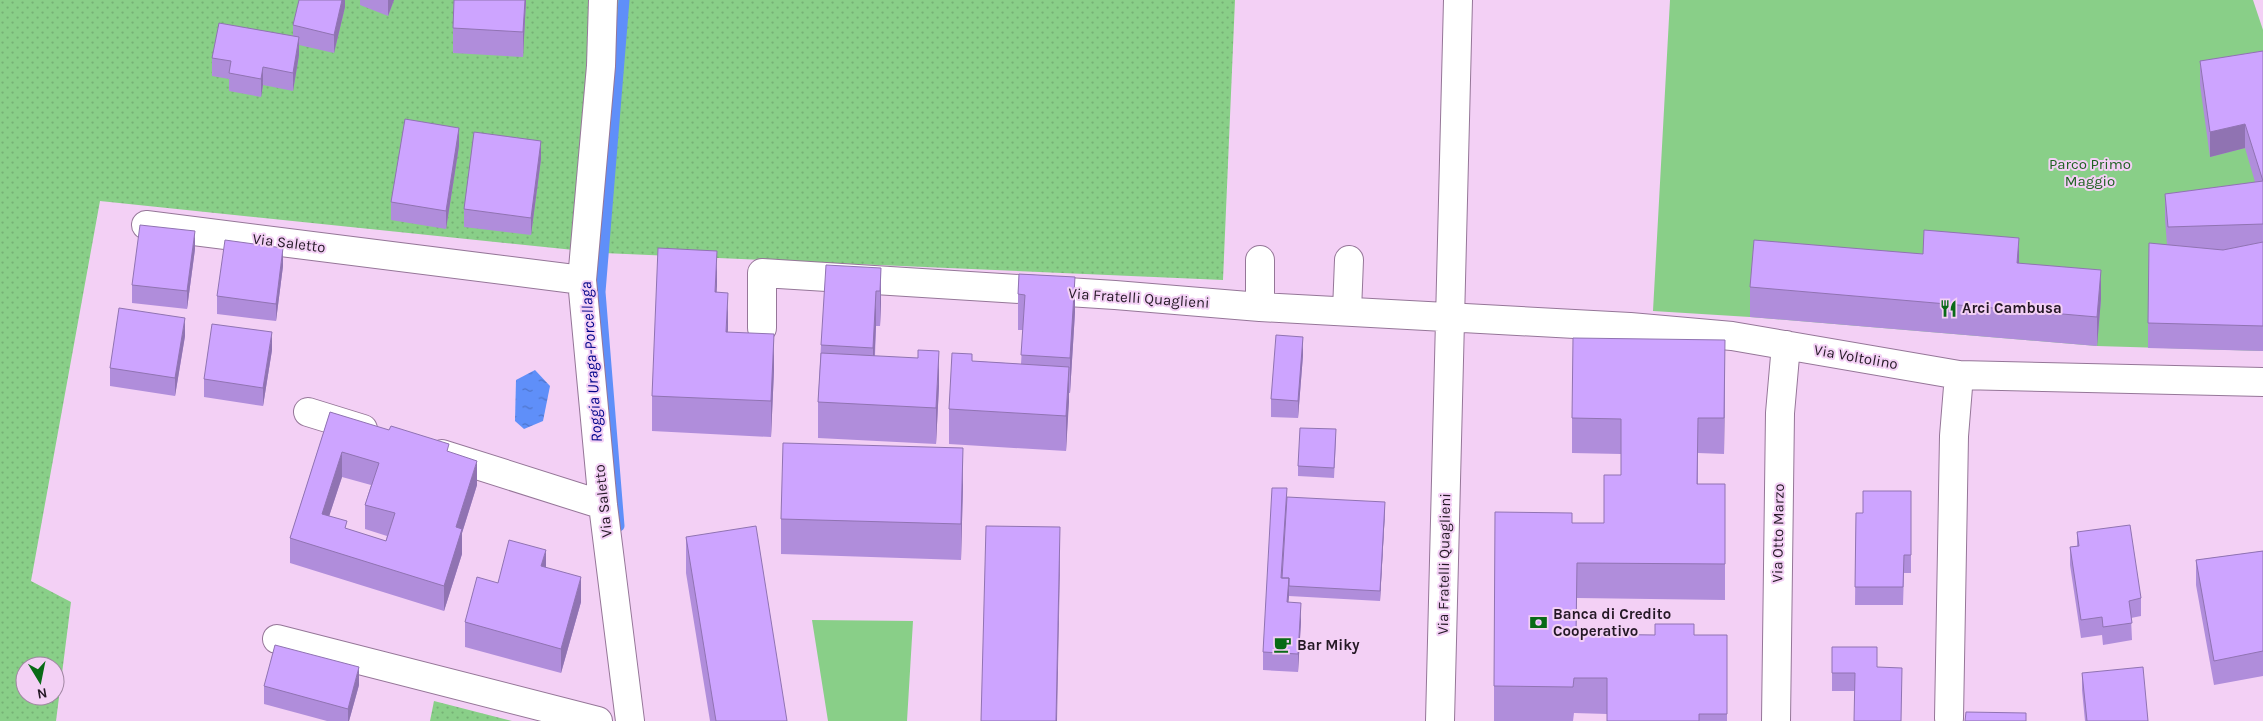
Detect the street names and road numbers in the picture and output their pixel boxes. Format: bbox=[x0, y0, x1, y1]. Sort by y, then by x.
street label: Via Saletto bbox=[251, 230, 327, 256]
street label: Via Fratelli Quaglieni bbox=[1068, 284, 1210, 312]
street label: Via Voltolino bbox=[1813, 341, 1899, 373]
street label: Via Saletto bbox=[590, 464, 616, 538]
street label: Via Otto Marzo bbox=[1768, 483, 1788, 583]
street label: Via Fratelli Quaglieni bbox=[1434, 493, 1454, 635]

